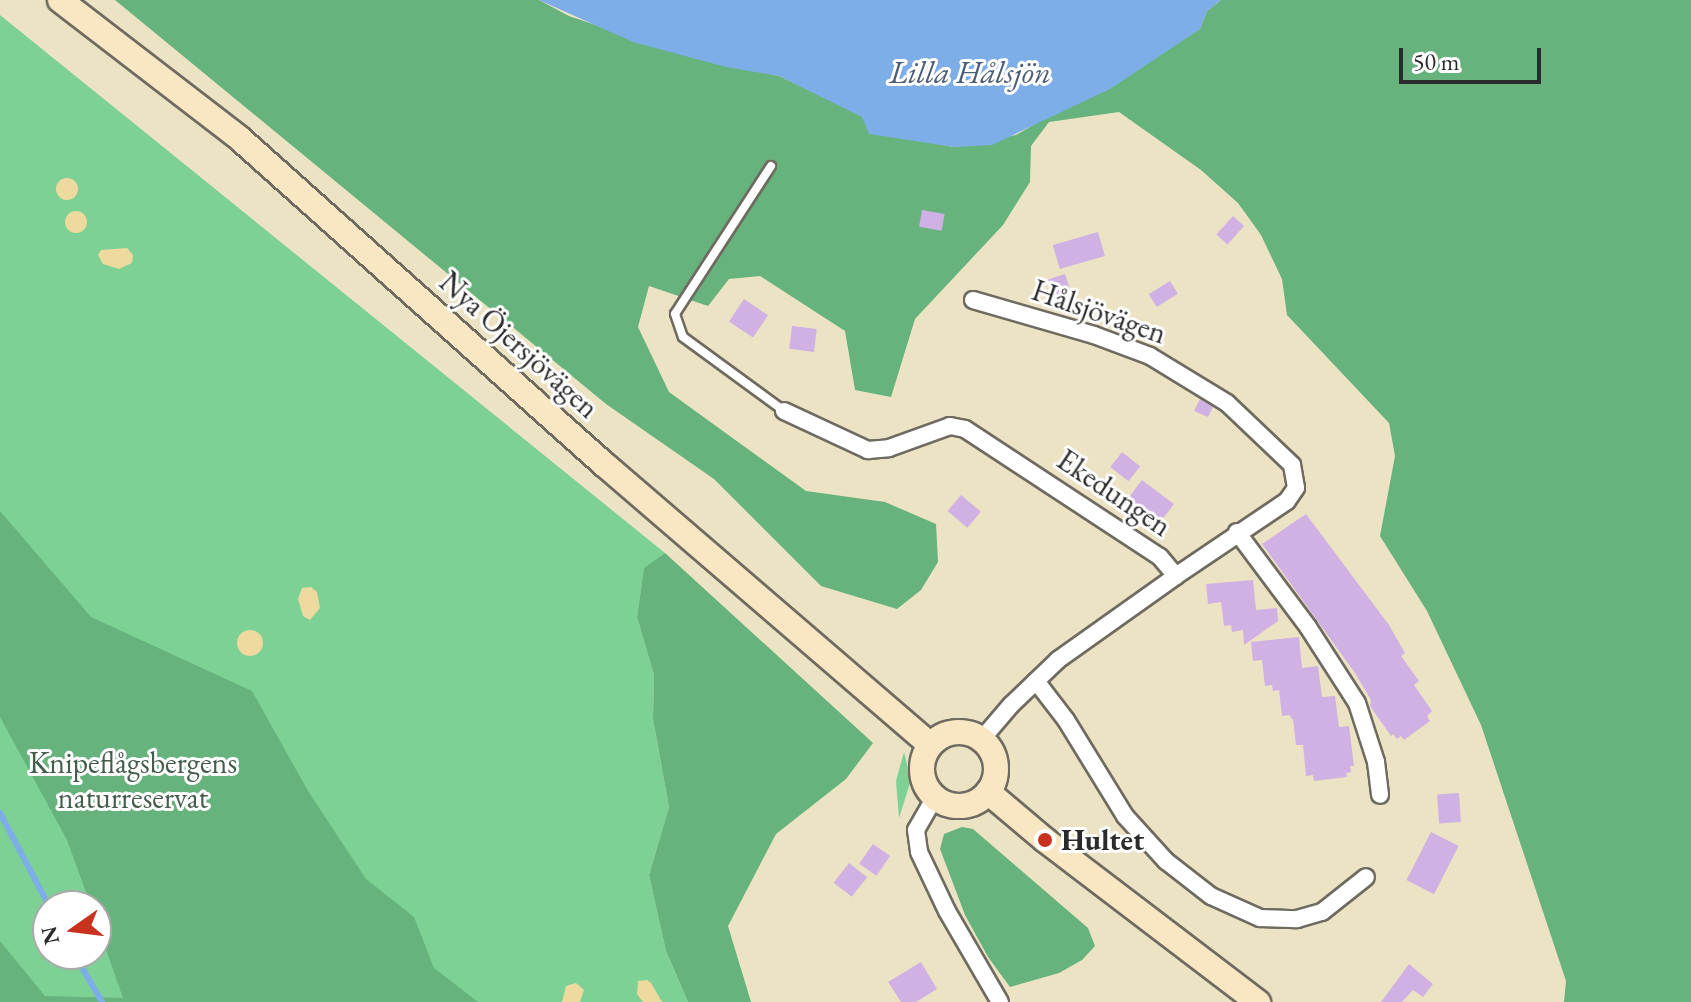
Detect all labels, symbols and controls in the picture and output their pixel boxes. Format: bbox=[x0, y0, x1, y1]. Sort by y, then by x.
scale bar bbox=[1403, 32, 1545, 82]
text: 50 m bbox=[1413, 46, 1460, 77]
water label: Lilla Hålsjön bbox=[889, 53, 1051, 91]
street label: Nya Öjersjövägen bbox=[432, 264, 606, 426]
street label: Hålsjövägen bbox=[1027, 272, 1171, 352]
street label: Ekedungen bbox=[1050, 442, 1178, 544]
park label: Knipeflågsbergens naturreservat bbox=[29, 745, 237, 816]
place label: Hultet bbox=[1061, 822, 1144, 858]
marker: Hultet bbox=[1036, 831, 1054, 849]
north arrow bbox=[32, 890, 112, 970]
text: N bbox=[34, 923, 66, 948]

